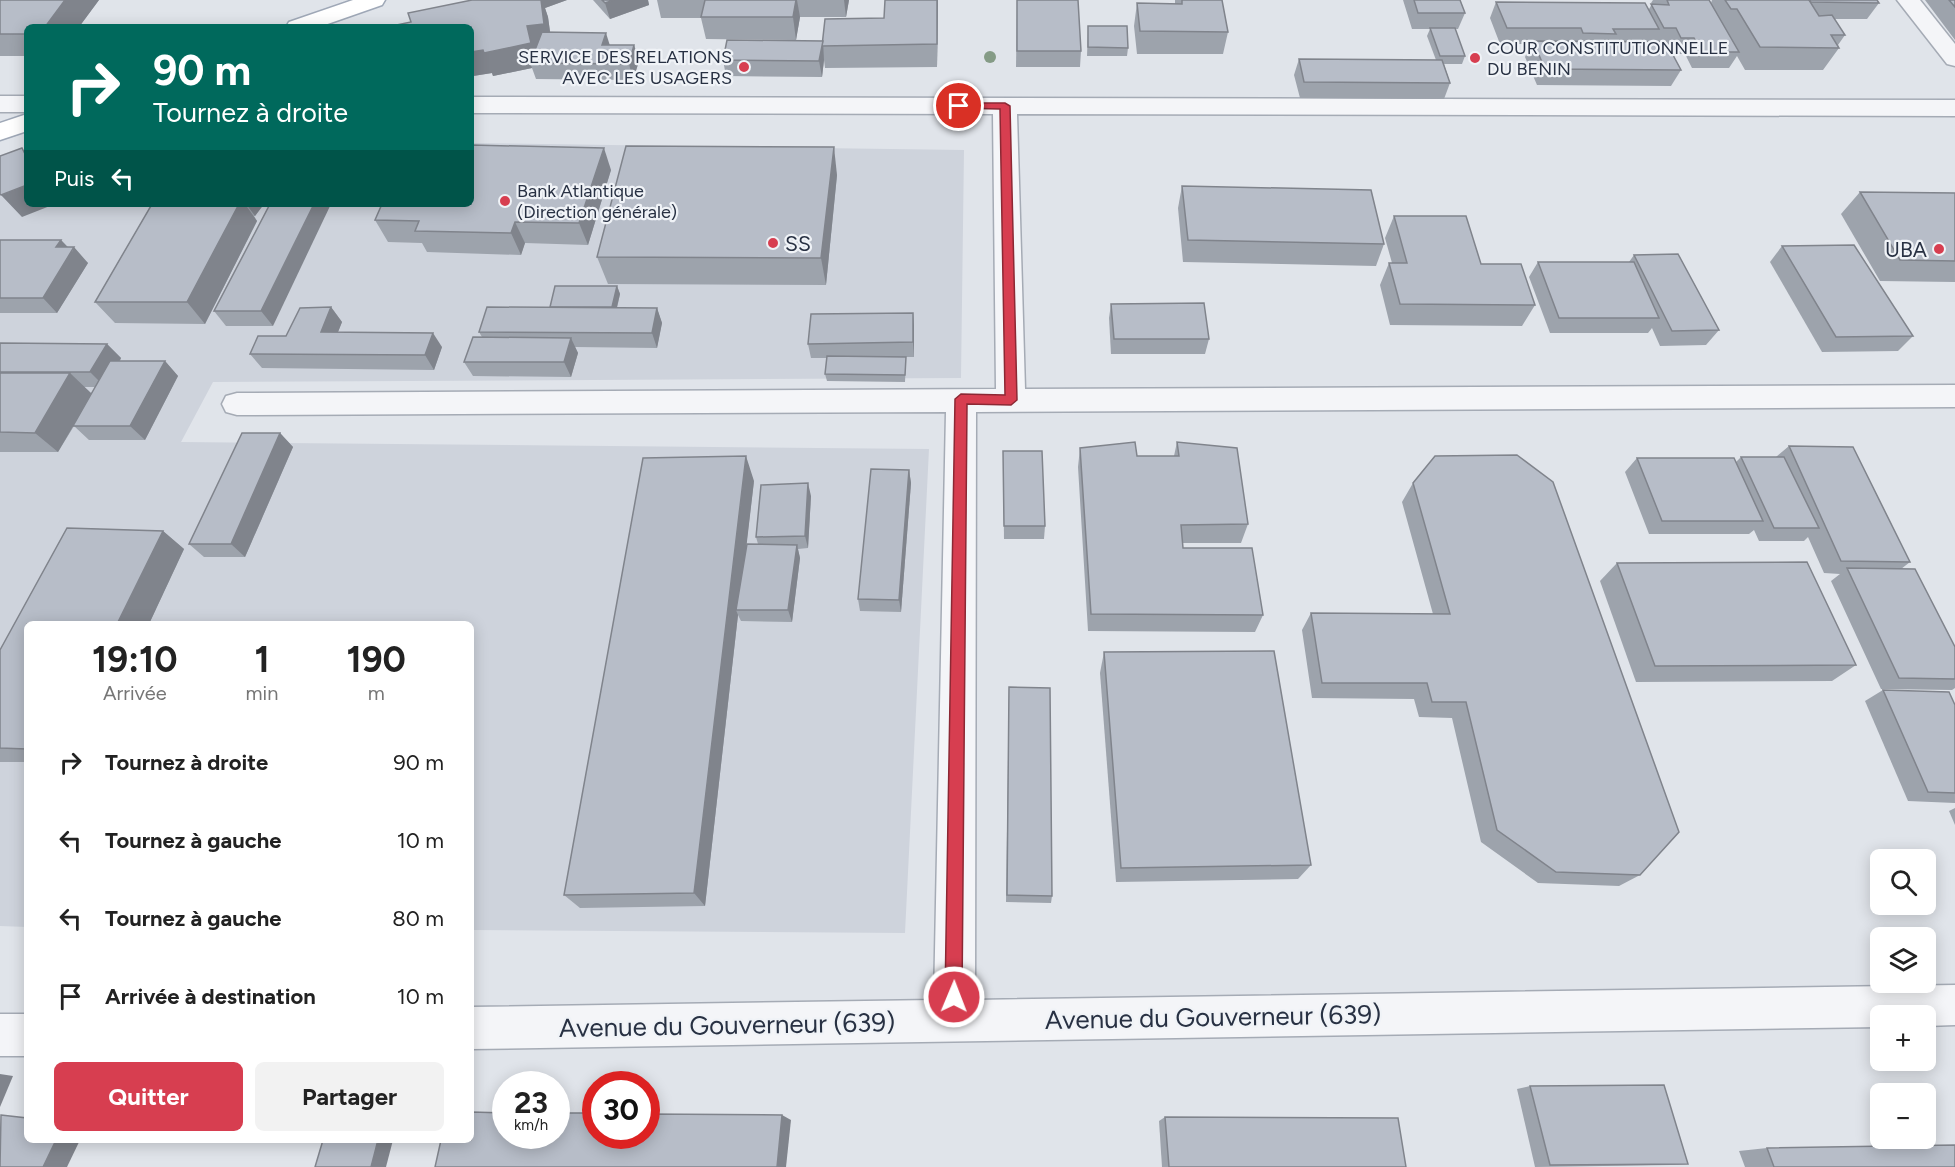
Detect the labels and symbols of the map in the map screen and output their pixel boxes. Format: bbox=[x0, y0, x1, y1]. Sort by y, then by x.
place label: COUR CONSTITUTIONNELLE DU BENIN bbox=[1487, 37, 1728, 80]
place label: SERVICE DES RELATIONS AVEC LES USAGERS bbox=[518, 46, 732, 89]
marker: COUR CONSTITUTIONNELLE DU BENIN bbox=[1468, 51, 1482, 65]
marker: SERVICE DES RELATIONS AVEC LES USAGERS bbox=[737, 60, 751, 74]
pin bbox=[933, 80, 984, 131]
place label: Bank Atlantique (Direction générale) bbox=[517, 180, 677, 223]
marker: Bank Atlantique (Direction générale) bbox=[498, 194, 512, 208]
place label: SS bbox=[785, 231, 811, 256]
marker: SS bbox=[766, 236, 780, 250]
place label: UBA bbox=[1885, 237, 1927, 262]
marker: UBA bbox=[1932, 242, 1946, 256]
position arrow bbox=[922, 965, 986, 1029]
street label: Avenue du Gouverneur (639) bbox=[1045, 998, 1381, 1036]
street label: Avenue du Gouverneur (639) bbox=[559, 1006, 895, 1044]
speed limit sign: 30 bbox=[582, 1071, 660, 1149]

